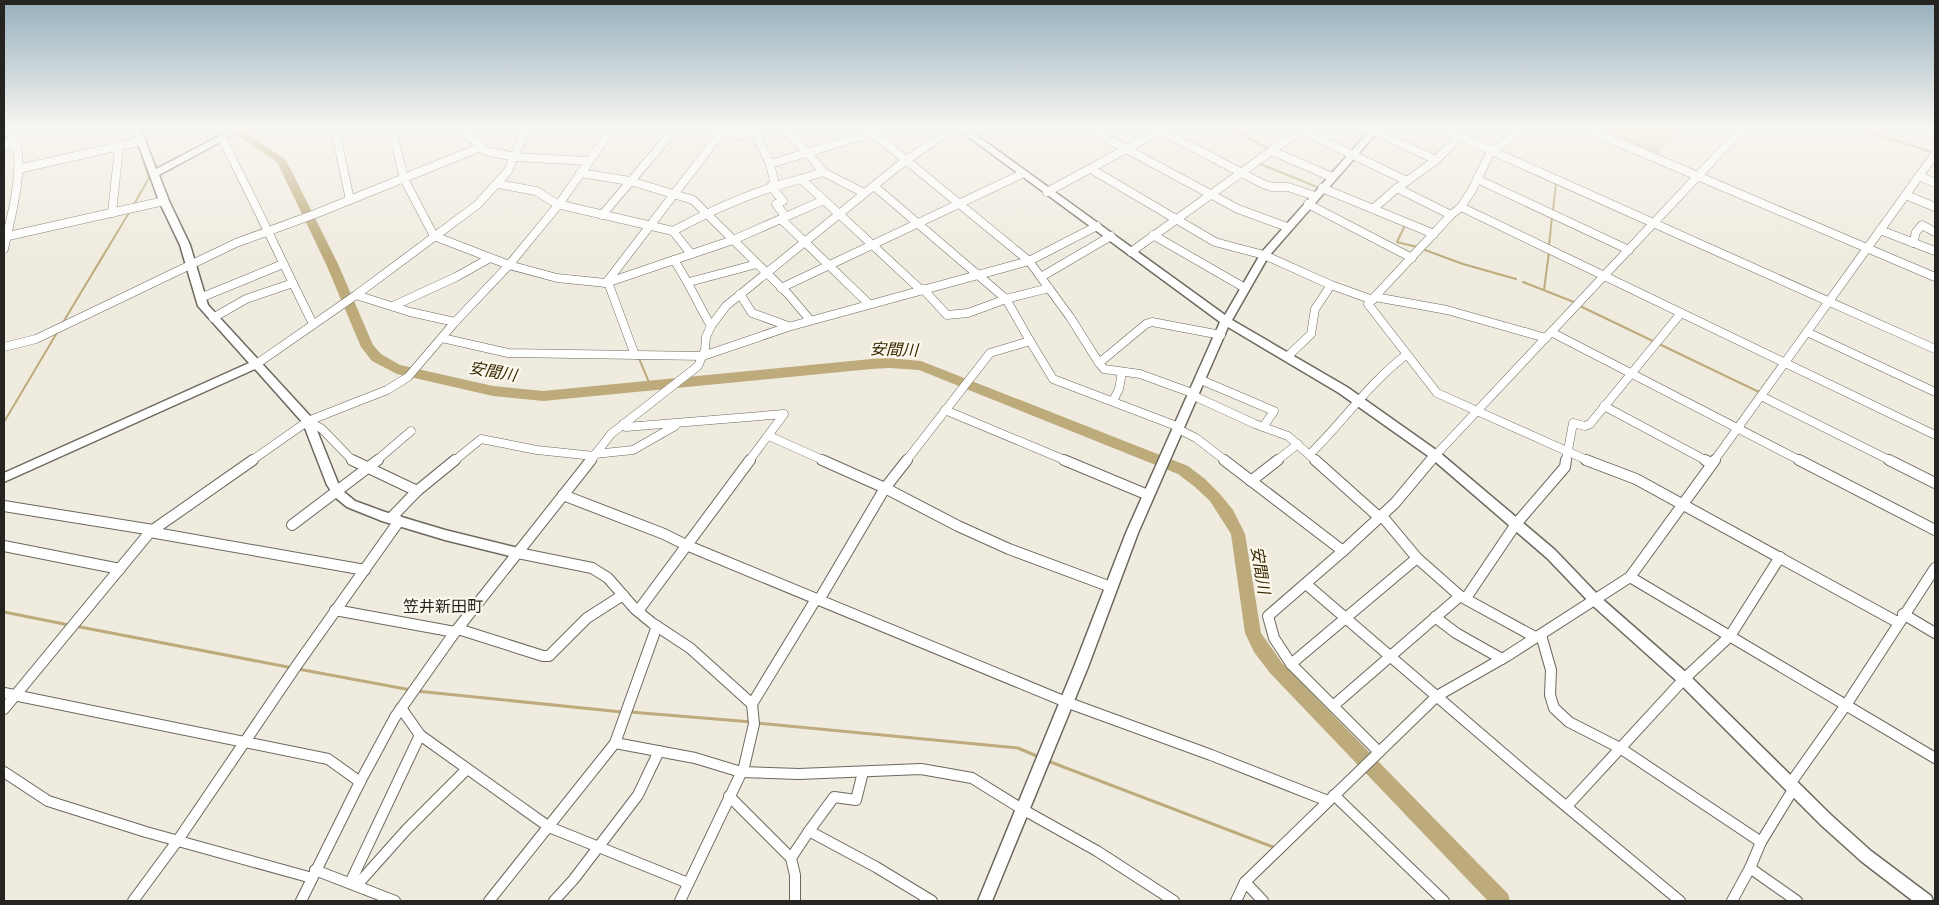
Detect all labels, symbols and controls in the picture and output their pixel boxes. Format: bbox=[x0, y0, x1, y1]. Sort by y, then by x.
water label: 安間川 bbox=[870, 337, 920, 361]
water label: 安間川 bbox=[467, 356, 521, 386]
water label: 安間川 bbox=[1246, 545, 1276, 597]
district label: 笠井新田町 bbox=[403, 595, 483, 617]

